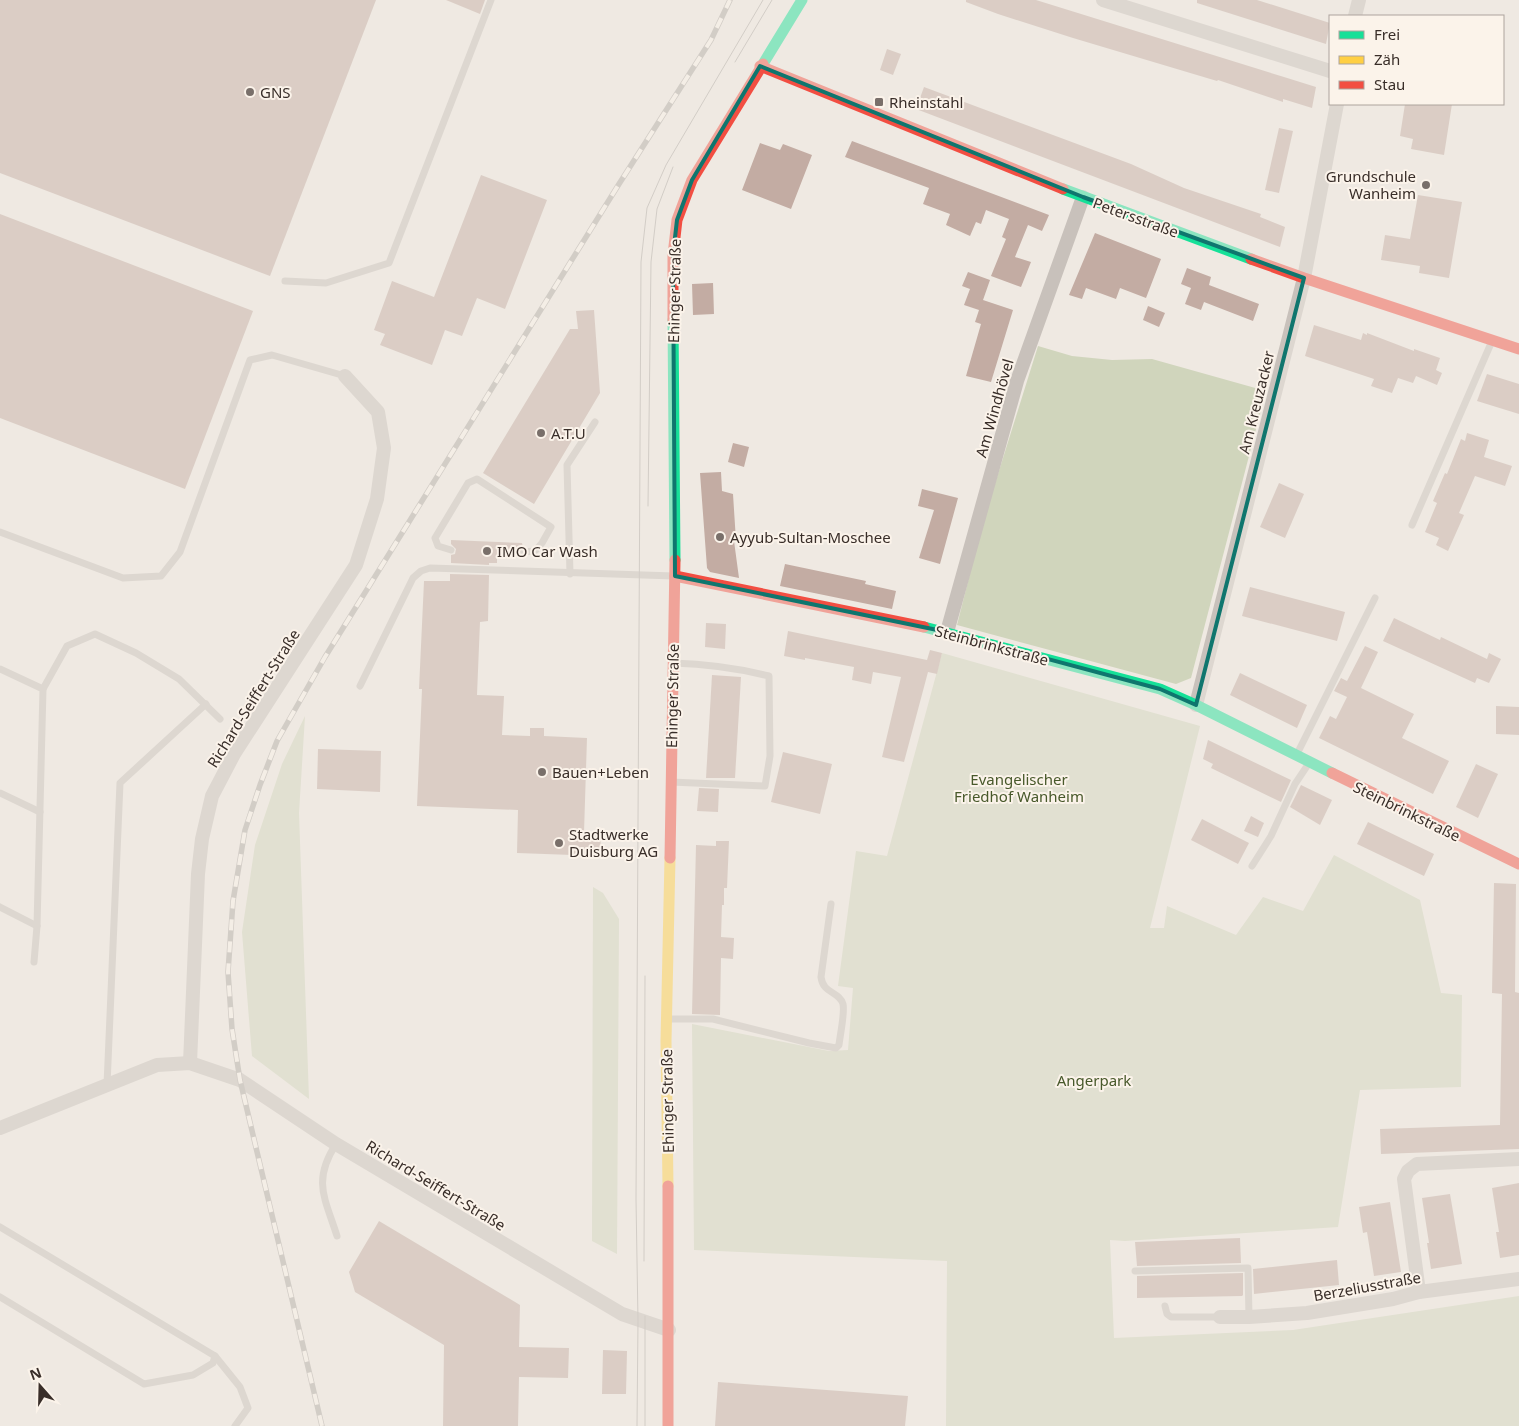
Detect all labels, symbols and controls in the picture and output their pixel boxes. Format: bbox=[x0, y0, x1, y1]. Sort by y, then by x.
legend bbox=[1329, 15, 1504, 105]
text: Frei bbox=[1374, 24, 1400, 44]
text: Zäh bbox=[1374, 49, 1400, 69]
text: Stau bbox=[1374, 74, 1405, 94]
place label: GNS bbox=[260, 82, 291, 102]
marker: GNS bbox=[244, 86, 256, 98]
place label: Rheinstahl bbox=[889, 92, 963, 112]
marker: Rheinstahl bbox=[873, 96, 885, 108]
place label: Grundschule Wanheim bbox=[1326, 166, 1416, 203]
marker: Grundschule Wanheim bbox=[1420, 179, 1432, 191]
street label: Petersstraße bbox=[1090, 192, 1182, 242]
street label: Ehinger Straße bbox=[663, 239, 685, 343]
street label: Am Kreuzacker bbox=[1234, 348, 1278, 456]
street label: Am Windhövel bbox=[970, 356, 1018, 460]
place label: A.T.U bbox=[551, 423, 586, 443]
marker: A.T.U bbox=[535, 427, 547, 439]
place label: Ayyub-Sultan-Moschee bbox=[730, 527, 891, 547]
marker: Ayyub-Sultan-Moschee bbox=[714, 531, 726, 543]
place label: IMO Car Wash bbox=[497, 541, 598, 561]
marker: IMO Car Wash bbox=[481, 545, 493, 557]
street label: Steinbrinkstraße bbox=[933, 620, 1051, 670]
street label: Richard-Seiffert-Straße bbox=[202, 625, 304, 771]
street label: Ehinger Straße bbox=[661, 644, 683, 748]
place label: Bauen+Leben bbox=[552, 762, 649, 782]
marker: Bauen+Leben bbox=[536, 766, 548, 778]
park label: Evangelischer Friedhof Wanheim bbox=[954, 769, 1084, 806]
street label: Steinbrinkstraße bbox=[1350, 776, 1464, 846]
place label: Stadtwerke Duisburg AG bbox=[569, 824, 658, 861]
marker: Stadtwerke Duisburg AG bbox=[553, 837, 565, 849]
street label: Ehinger Straße bbox=[656, 1049, 678, 1153]
park label: Angerpark bbox=[1057, 1070, 1131, 1090]
street label: Richard-Seiffert-Straße bbox=[362, 1135, 510, 1235]
street label: Berzeliusstraße bbox=[1312, 1267, 1422, 1305]
north arrow bbox=[15, 1361, 65, 1411]
text: N bbox=[27, 1362, 44, 1384]

